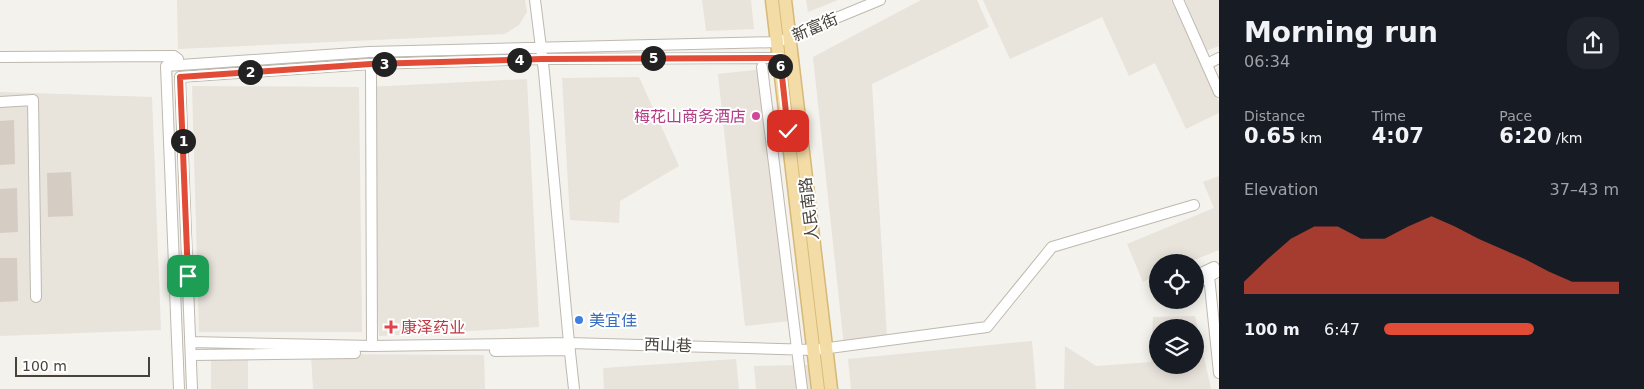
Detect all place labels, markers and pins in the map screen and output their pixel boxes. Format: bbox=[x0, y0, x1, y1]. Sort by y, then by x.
pin: 5 bbox=[640, 46, 666, 70]
pin: 4 bbox=[506, 48, 532, 72]
pin: 3 bbox=[372, 52, 396, 76]
pin: 6 bbox=[768, 54, 792, 78]
pin: 2 bbox=[238, 60, 262, 84]
place label: 梅花山商务酒店 bbox=[634, 107, 746, 126]
marker: 梅花山商务酒店 bbox=[750, 110, 762, 122]
pin bbox=[767, 110, 809, 152]
pin: 1 bbox=[170, 128, 196, 154]
pin bbox=[167, 255, 209, 297]
place label: 美宜佳 bbox=[589, 311, 637, 330]
marker: 美宜佳 bbox=[573, 314, 585, 326]
place label: 康泽药业 bbox=[401, 318, 465, 337]
marker: 康泽药业 bbox=[385, 321, 397, 333]

